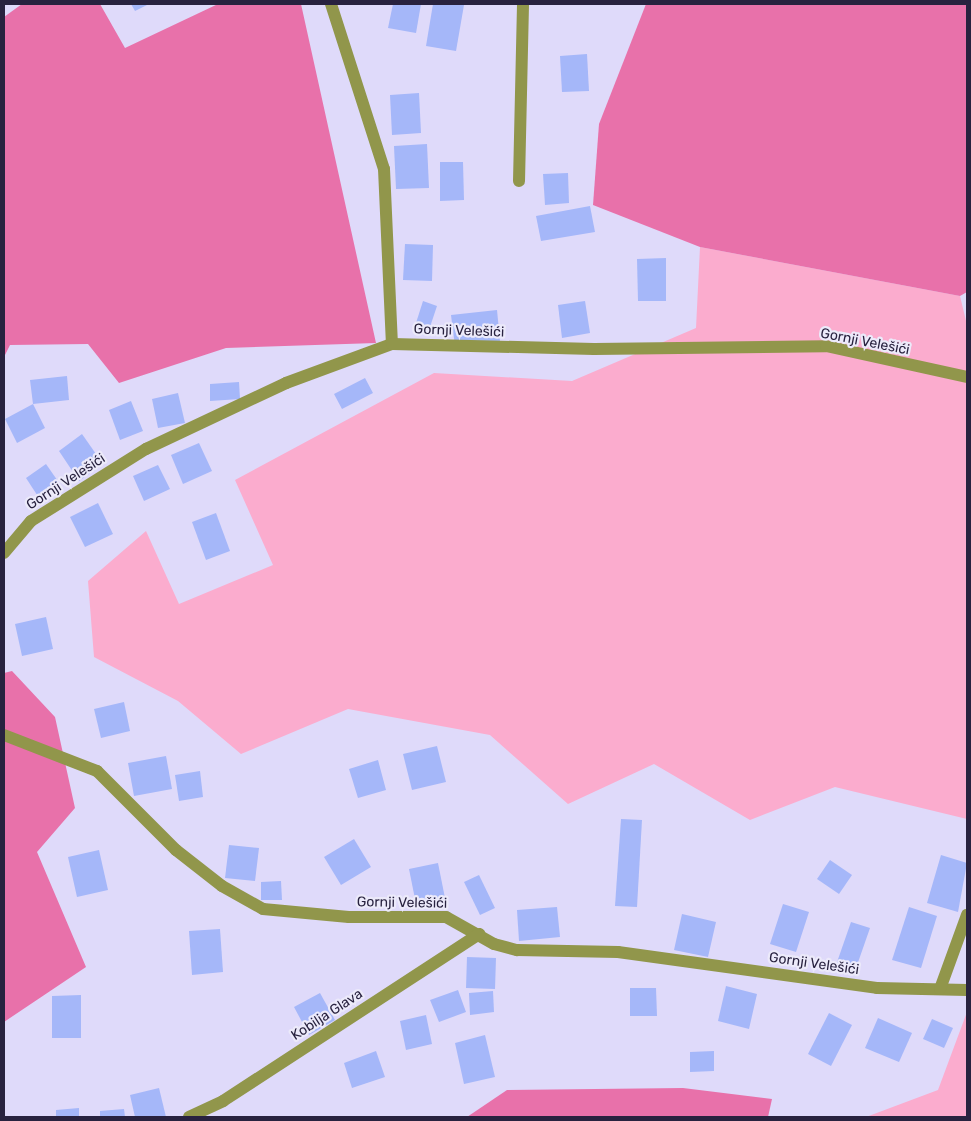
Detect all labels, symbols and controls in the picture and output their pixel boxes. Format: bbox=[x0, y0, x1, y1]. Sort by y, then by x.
street label: Gornji Velešići bbox=[413, 321, 505, 341]
street label: Gornji Velešići bbox=[819, 325, 911, 359]
street label: Gornji Velešići bbox=[23, 450, 109, 514]
street label: Gornji Velešići bbox=[356, 894, 448, 912]
street label: Gornji Velešići bbox=[768, 949, 860, 979]
street label: Kobilja Glava bbox=[288, 986, 366, 1044]

